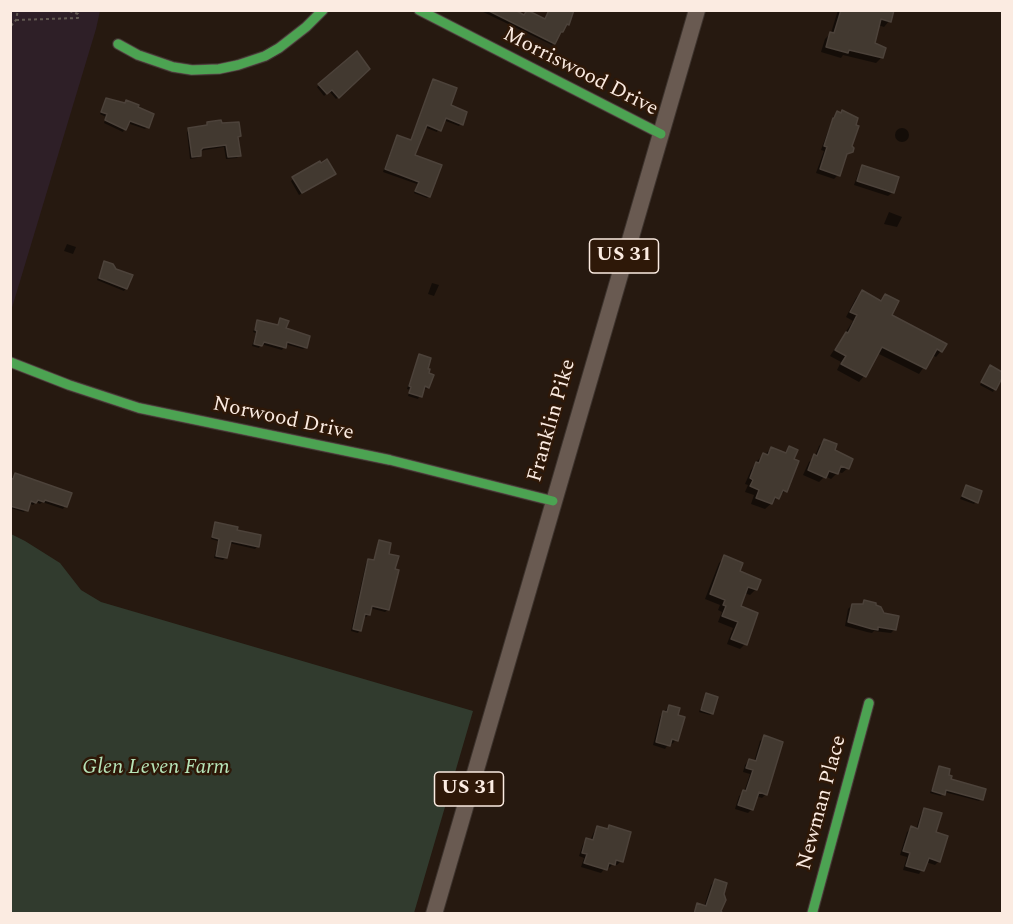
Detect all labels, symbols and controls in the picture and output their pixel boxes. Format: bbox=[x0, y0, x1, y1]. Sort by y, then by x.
street label: Morriswood Drive bbox=[498, 23, 662, 123]
road number: US 31 bbox=[590, 239, 658, 273]
street label: Franklin Pike bbox=[523, 357, 583, 485]
street label: Norwood Drive bbox=[210, 393, 356, 447]
street label: Newman Place bbox=[793, 733, 853, 873]
park label: Glen Leven Farm bbox=[82, 756, 230, 782]
road number: US 31 bbox=[434, 772, 504, 806]

